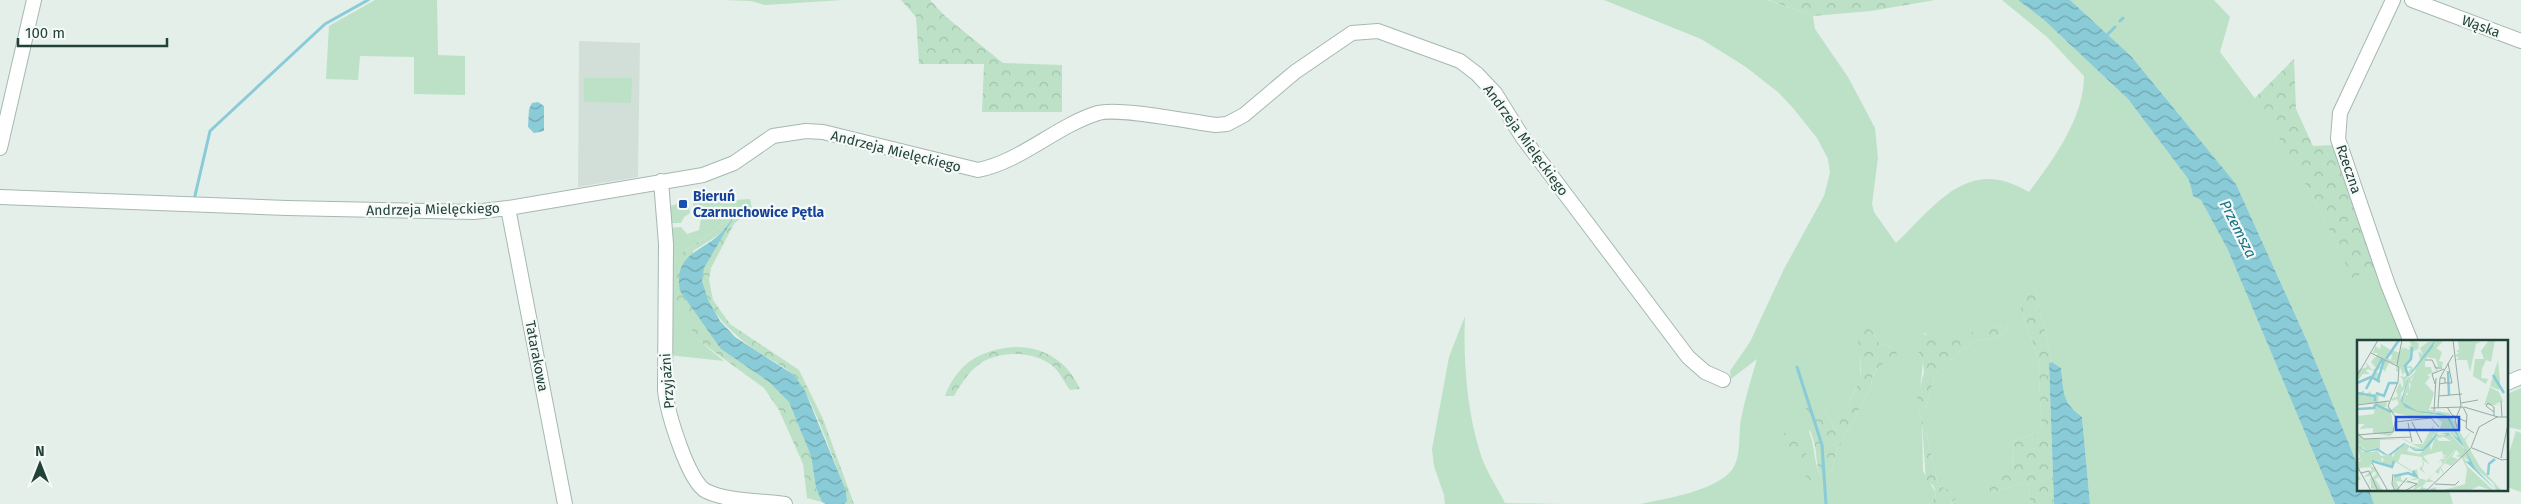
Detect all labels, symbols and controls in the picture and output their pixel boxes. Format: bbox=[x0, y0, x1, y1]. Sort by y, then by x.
street label: Wąska bbox=[2459, 12, 2502, 41]
scale bar bbox=[18, 15, 166, 47]
text: 100 m bbox=[25, 24, 65, 42]
street label: Andrzeja Mielęckiego bbox=[1479, 81, 1572, 199]
street label: Andrzeja Mielęckiego bbox=[829, 127, 963, 176]
street label: Rzeczna bbox=[2332, 142, 2365, 196]
place label: Bieruń Czarnuchowice Pętla bbox=[693, 188, 824, 221]
water label: Przemsza bbox=[2216, 197, 2260, 261]
marker: Bieruń Czarnuchowice Pętla bbox=[677, 198, 689, 210]
street label: Andrzeja Mielęckiego bbox=[366, 200, 500, 219]
street label: Tatarakowa bbox=[521, 319, 552, 393]
inset map bbox=[2357, 340, 2508, 492]
street label: Przyjaźni bbox=[657, 352, 678, 409]
north arrow bbox=[15, 439, 65, 489]
text: N bbox=[35, 443, 45, 460]

